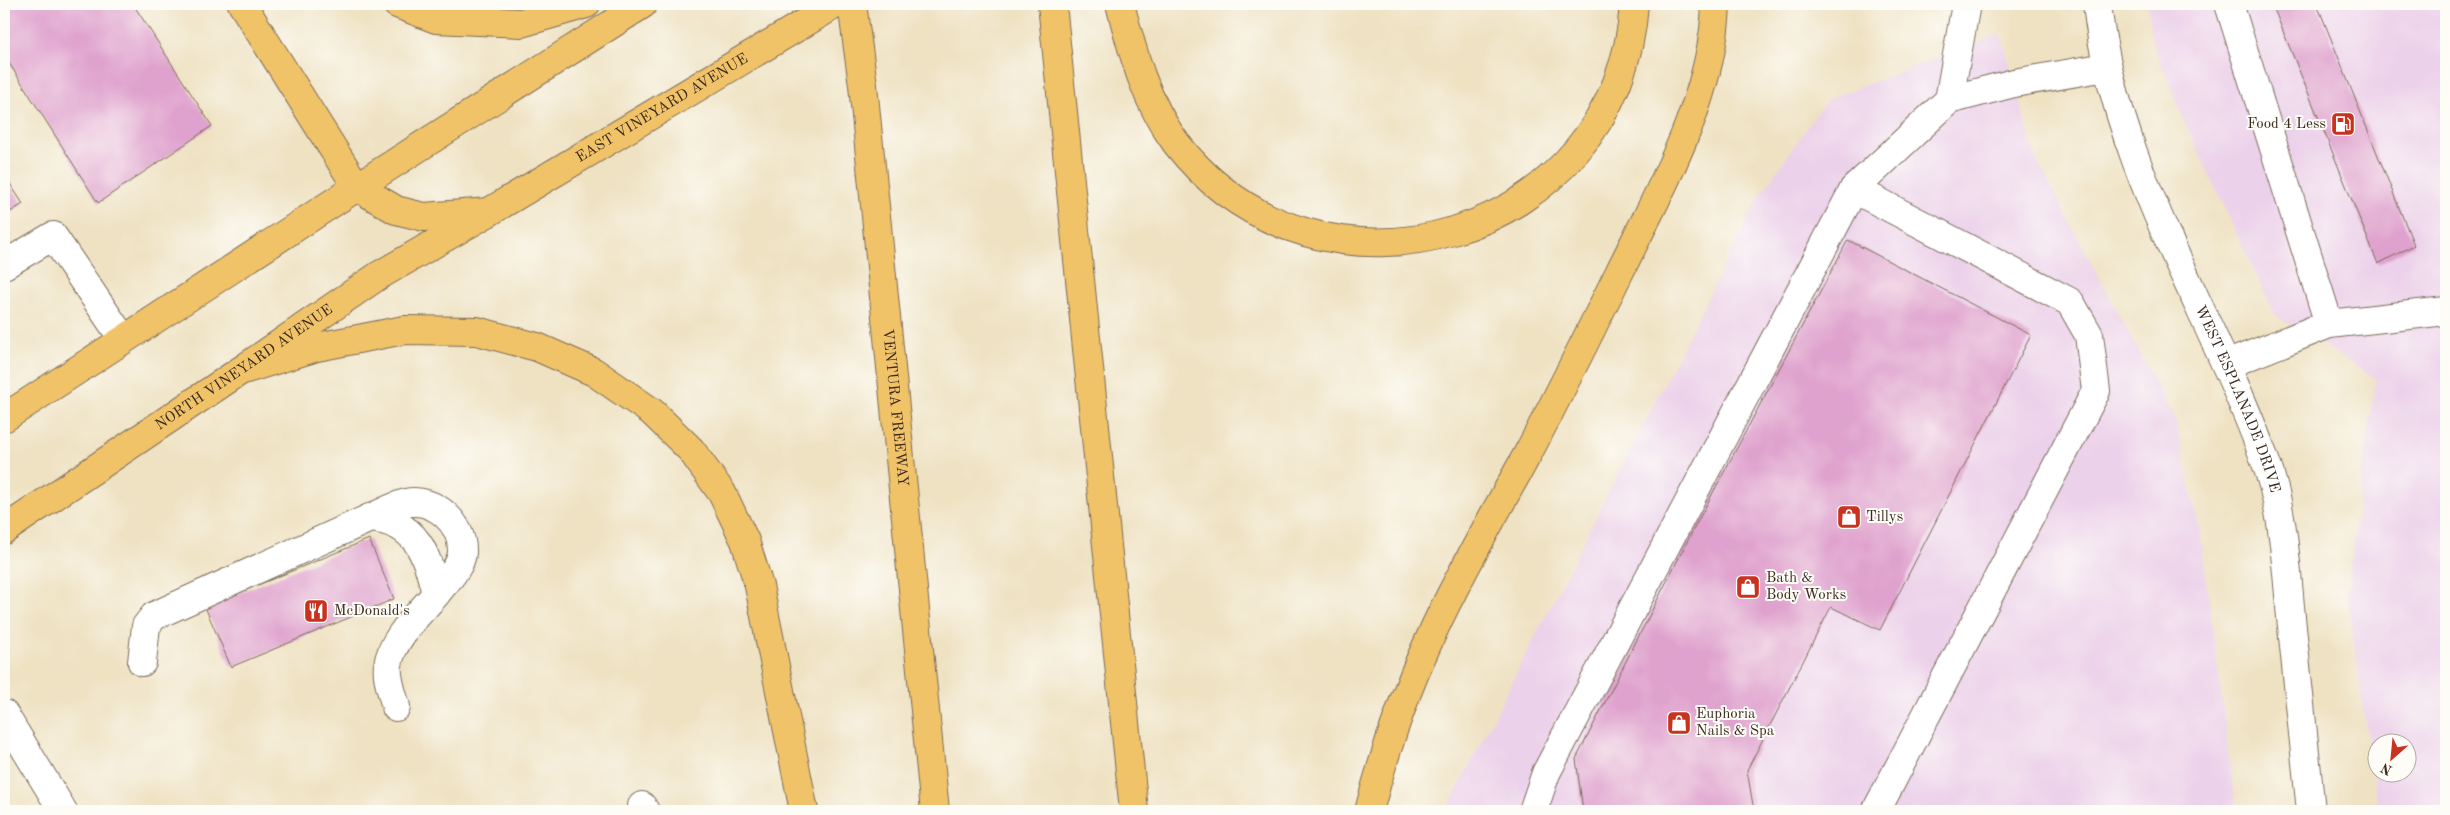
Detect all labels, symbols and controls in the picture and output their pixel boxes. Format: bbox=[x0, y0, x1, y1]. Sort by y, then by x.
street label: EAST VINEYARD AVENUE bbox=[574, 51, 751, 165]
fuel station icon: Food 4 Less bbox=[2330, 111, 2356, 137]
place label: Food 4 Less bbox=[2247, 117, 2326, 132]
street label: NORTH VINEYARD AVENUE bbox=[153, 302, 336, 433]
street label: WEST ESPLANADE DRIVE bbox=[2192, 303, 2282, 494]
street label: VENTURA FREEWAY bbox=[880, 328, 910, 487]
shop icon: Tillys bbox=[1836, 504, 1862, 530]
place label: Tillys bbox=[1866, 510, 1903, 525]
place label: Bath & Body Works bbox=[1766, 571, 1846, 603]
shop icon: Bath & Body Works bbox=[1735, 574, 1761, 600]
restaurant icon: McDonald's bbox=[303, 598, 329, 624]
place label: McDonald's bbox=[334, 604, 410, 619]
place label: Euphoria Nails & Spa bbox=[1696, 707, 1775, 739]
shop icon: Euphoria Nails & Spa bbox=[1666, 710, 1692, 736]
north arrow bbox=[2368, 732, 2418, 782]
text: N bbox=[2378, 760, 2394, 777]

